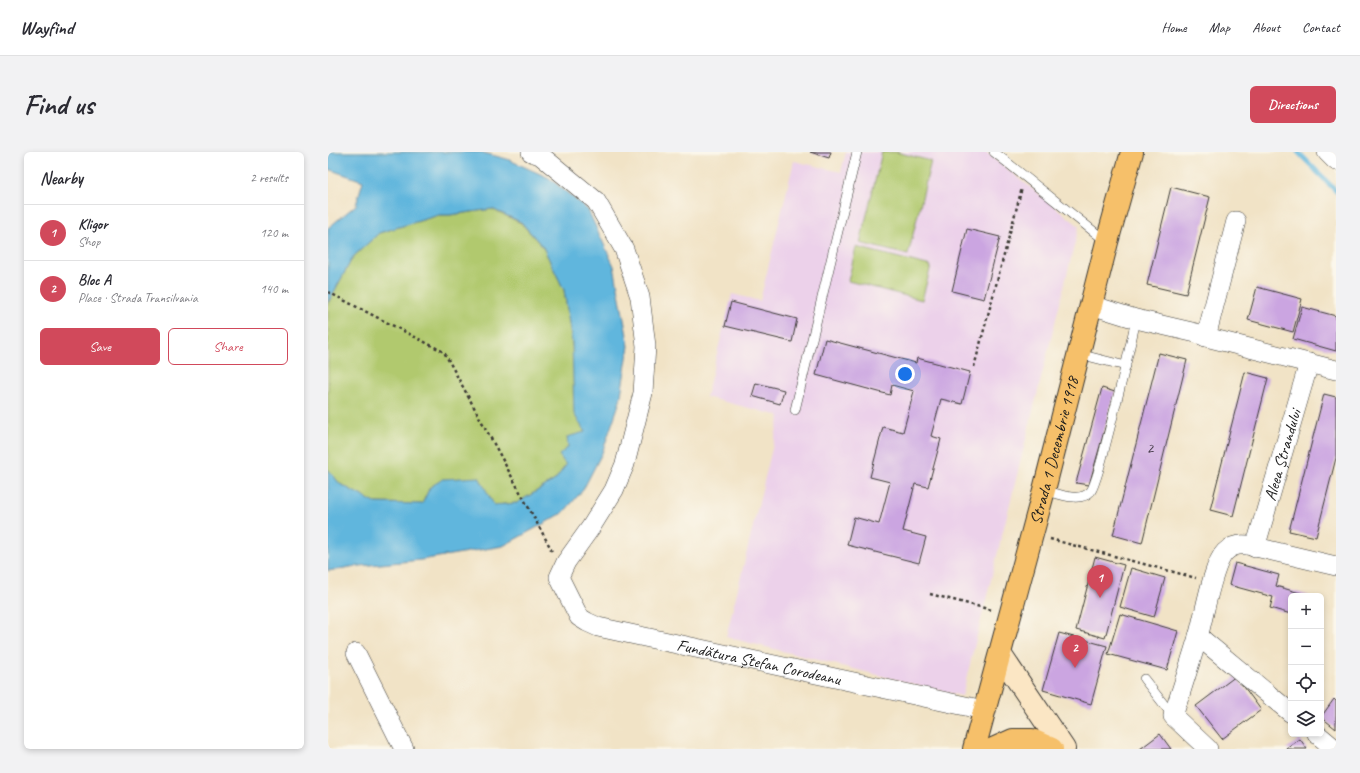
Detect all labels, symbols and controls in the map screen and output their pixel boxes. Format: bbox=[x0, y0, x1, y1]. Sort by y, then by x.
text: Wayfind bbox=[20, 16, 73, 40]
text: Home bbox=[1161, 19, 1187, 36]
text: Map bbox=[1209, 19, 1230, 36]
text: About bbox=[1252, 19, 1280, 36]
text: Contact bbox=[1302, 19, 1340, 36]
button: Directions bbox=[1250, 86, 1336, 123]
text: Find us bbox=[24, 87, 94, 122]
text: Nearby bbox=[40, 168, 83, 189]
text: 2 results bbox=[250, 170, 288, 186]
text: Kligor bbox=[78, 215, 108, 234]
text: 1 bbox=[50, 225, 56, 241]
text: 120 m bbox=[260, 225, 288, 241]
text: Shop bbox=[78, 234, 100, 250]
text: Bloc A bbox=[78, 271, 111, 290]
text: 2 bbox=[50, 281, 56, 297]
text: 140 m bbox=[260, 281, 288, 297]
text: Place · Strada Transilvania bbox=[78, 290, 198, 306]
button: Save bbox=[40, 328, 160, 365]
button: Share bbox=[168, 328, 288, 365]
your location bbox=[895, 364, 915, 384]
street label: Strada 1 Decembrie 1918 bbox=[1025, 372, 1083, 527]
street label: Aleea Ștrandului bbox=[1259, 405, 1306, 503]
house number: 2 bbox=[1147, 439, 1155, 458]
pin: 1 bbox=[1087, 565, 1113, 598]
map controls bbox=[1288, 593, 1324, 737]
button: + bbox=[1288, 593, 1324, 629]
button: − bbox=[1288, 629, 1324, 665]
street label: Fundătura Ștefan Corodeanu bbox=[675, 634, 844, 690]
pin: 2 bbox=[1062, 635, 1088, 668]
button: locate bbox=[1288, 665, 1324, 701]
button: layers bbox=[1288, 701, 1324, 737]

